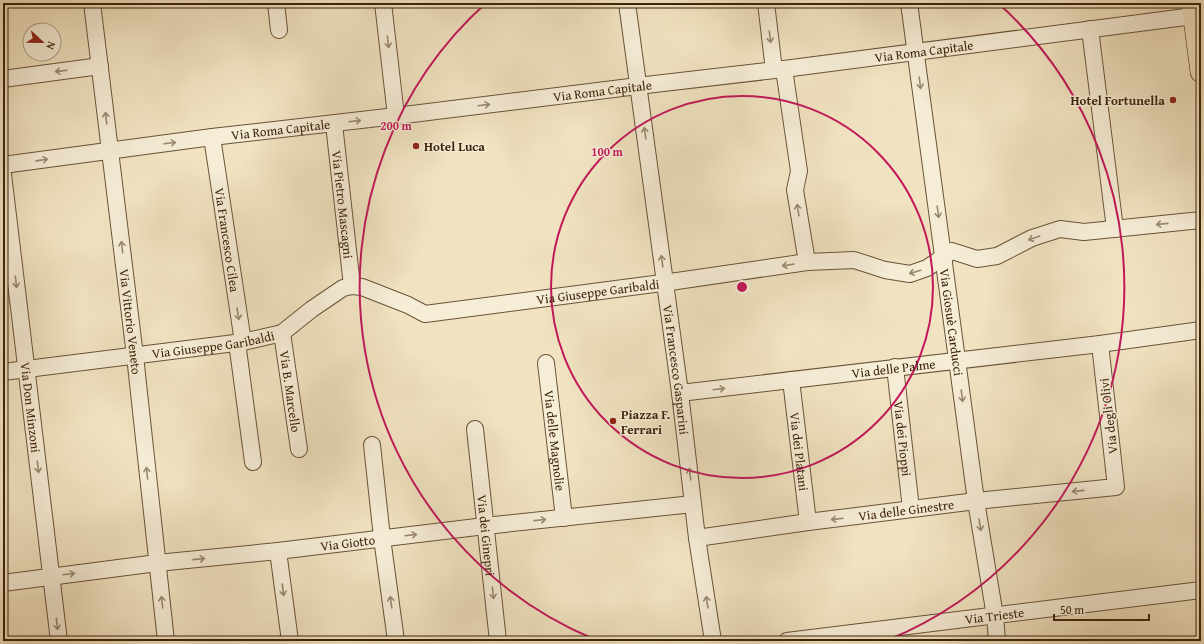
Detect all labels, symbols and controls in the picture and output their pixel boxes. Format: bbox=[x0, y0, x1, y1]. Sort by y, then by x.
north arrow bbox=[22, 22, 62, 62]
one-way arrow bbox=[766, 30, 774, 43]
one-way arrow bbox=[384, 35, 391, 48]
street label: Via Roma Capitale bbox=[873, 36, 975, 67]
text: N bbox=[42, 39, 60, 53]
one-way arrow bbox=[55, 67, 68, 75]
street label: Via Roma Capitale bbox=[552, 75, 653, 106]
one-way arrow bbox=[916, 76, 924, 89]
place label: Hotel Fortunella bbox=[1071, 91, 1165, 110]
marker: Hotel Fortunella bbox=[1168, 95, 1178, 105]
one-way arrow bbox=[477, 101, 490, 109]
one-way arrow bbox=[102, 112, 110, 125]
street label: Via Roma Capitale bbox=[230, 115, 331, 145]
one-way arrow bbox=[348, 117, 361, 125]
text: 200 m bbox=[380, 117, 413, 134]
one-way arrow bbox=[641, 127, 649, 140]
place label: Hotel Luca bbox=[424, 137, 485, 156]
one-way arrow bbox=[164, 139, 177, 146]
marker: Hotel Luca bbox=[411, 141, 421, 151]
text: 100 m bbox=[591, 143, 624, 160]
street label: Via Pietro Mascagni bbox=[327, 150, 358, 260]
one-way arrow bbox=[35, 156, 48, 164]
street label: Via Francesco Cilea bbox=[210, 186, 244, 294]
one-way arrow bbox=[794, 204, 802, 217]
one-way arrow bbox=[934, 205, 942, 218]
one-way arrow bbox=[1156, 220, 1169, 228]
one-way arrow bbox=[1029, 234, 1041, 242]
one-way arrow bbox=[118, 241, 126, 254]
one-way arrow bbox=[659, 255, 666, 268]
one-way arrow bbox=[782, 261, 795, 269]
street label: Via Giosuè Carducci bbox=[935, 267, 968, 377]
street label: Via Vittorio Veneto bbox=[114, 268, 146, 376]
one-way arrow bbox=[909, 268, 922, 276]
street label: Via Giuseppe Garibaldi bbox=[535, 274, 661, 309]
one-way arrow bbox=[12, 276, 20, 289]
centre of rings bbox=[735, 280, 749, 294]
street label: Via Francesco Gasparini bbox=[658, 304, 694, 436]
one-way arrow bbox=[234, 307, 242, 320]
street label: Via Giuseppe Garibaldi bbox=[151, 326, 277, 363]
street label: Via B. Marcello bbox=[275, 349, 305, 434]
street label: Via delle Palme bbox=[851, 354, 936, 383]
street label: Via Don Minzoni bbox=[16, 361, 45, 454]
street label: Via degli Olivi bbox=[1094, 377, 1123, 455]
one-way arrow bbox=[712, 385, 725, 393]
street label: Via delle Magnolie bbox=[539, 389, 570, 492]
one-way arrow bbox=[958, 390, 966, 403]
street label: Via dei Pioppi bbox=[889, 400, 916, 478]
place label: Piazza F. Ferrari bbox=[621, 405, 671, 439]
street label: Via dei Platani bbox=[785, 411, 813, 492]
marker: Piazza F. Ferrari bbox=[608, 416, 618, 426]
one-way arrow bbox=[34, 460, 42, 473]
one-way arrow bbox=[144, 467, 151, 480]
one-way arrow bbox=[686, 468, 693, 481]
one-way arrow bbox=[1072, 488, 1085, 495]
street label: Via dei Ginepri bbox=[472, 494, 500, 577]
street label: Via delle Ginestre bbox=[857, 495, 955, 526]
one-way arrow bbox=[831, 515, 844, 523]
one-way arrow bbox=[533, 516, 546, 524]
one-way arrow bbox=[976, 518, 984, 531]
street label: Via Giotto bbox=[319, 530, 376, 556]
one-way arrow bbox=[404, 531, 417, 538]
one-way arrow bbox=[192, 555, 205, 563]
one-way arrow bbox=[62, 570, 75, 578]
one-way arrow bbox=[279, 583, 287, 596]
one-way arrow bbox=[489, 586, 497, 599]
one-way arrow bbox=[158, 596, 165, 609]
one-way arrow bbox=[387, 596, 395, 609]
one-way arrow bbox=[703, 596, 711, 609]
scale bar bbox=[1054, 596, 1149, 622]
text: 50 m bbox=[1060, 601, 1084, 618]
street label: Via Trieste bbox=[964, 603, 1025, 629]
one-way arrow bbox=[53, 617, 60, 630]

